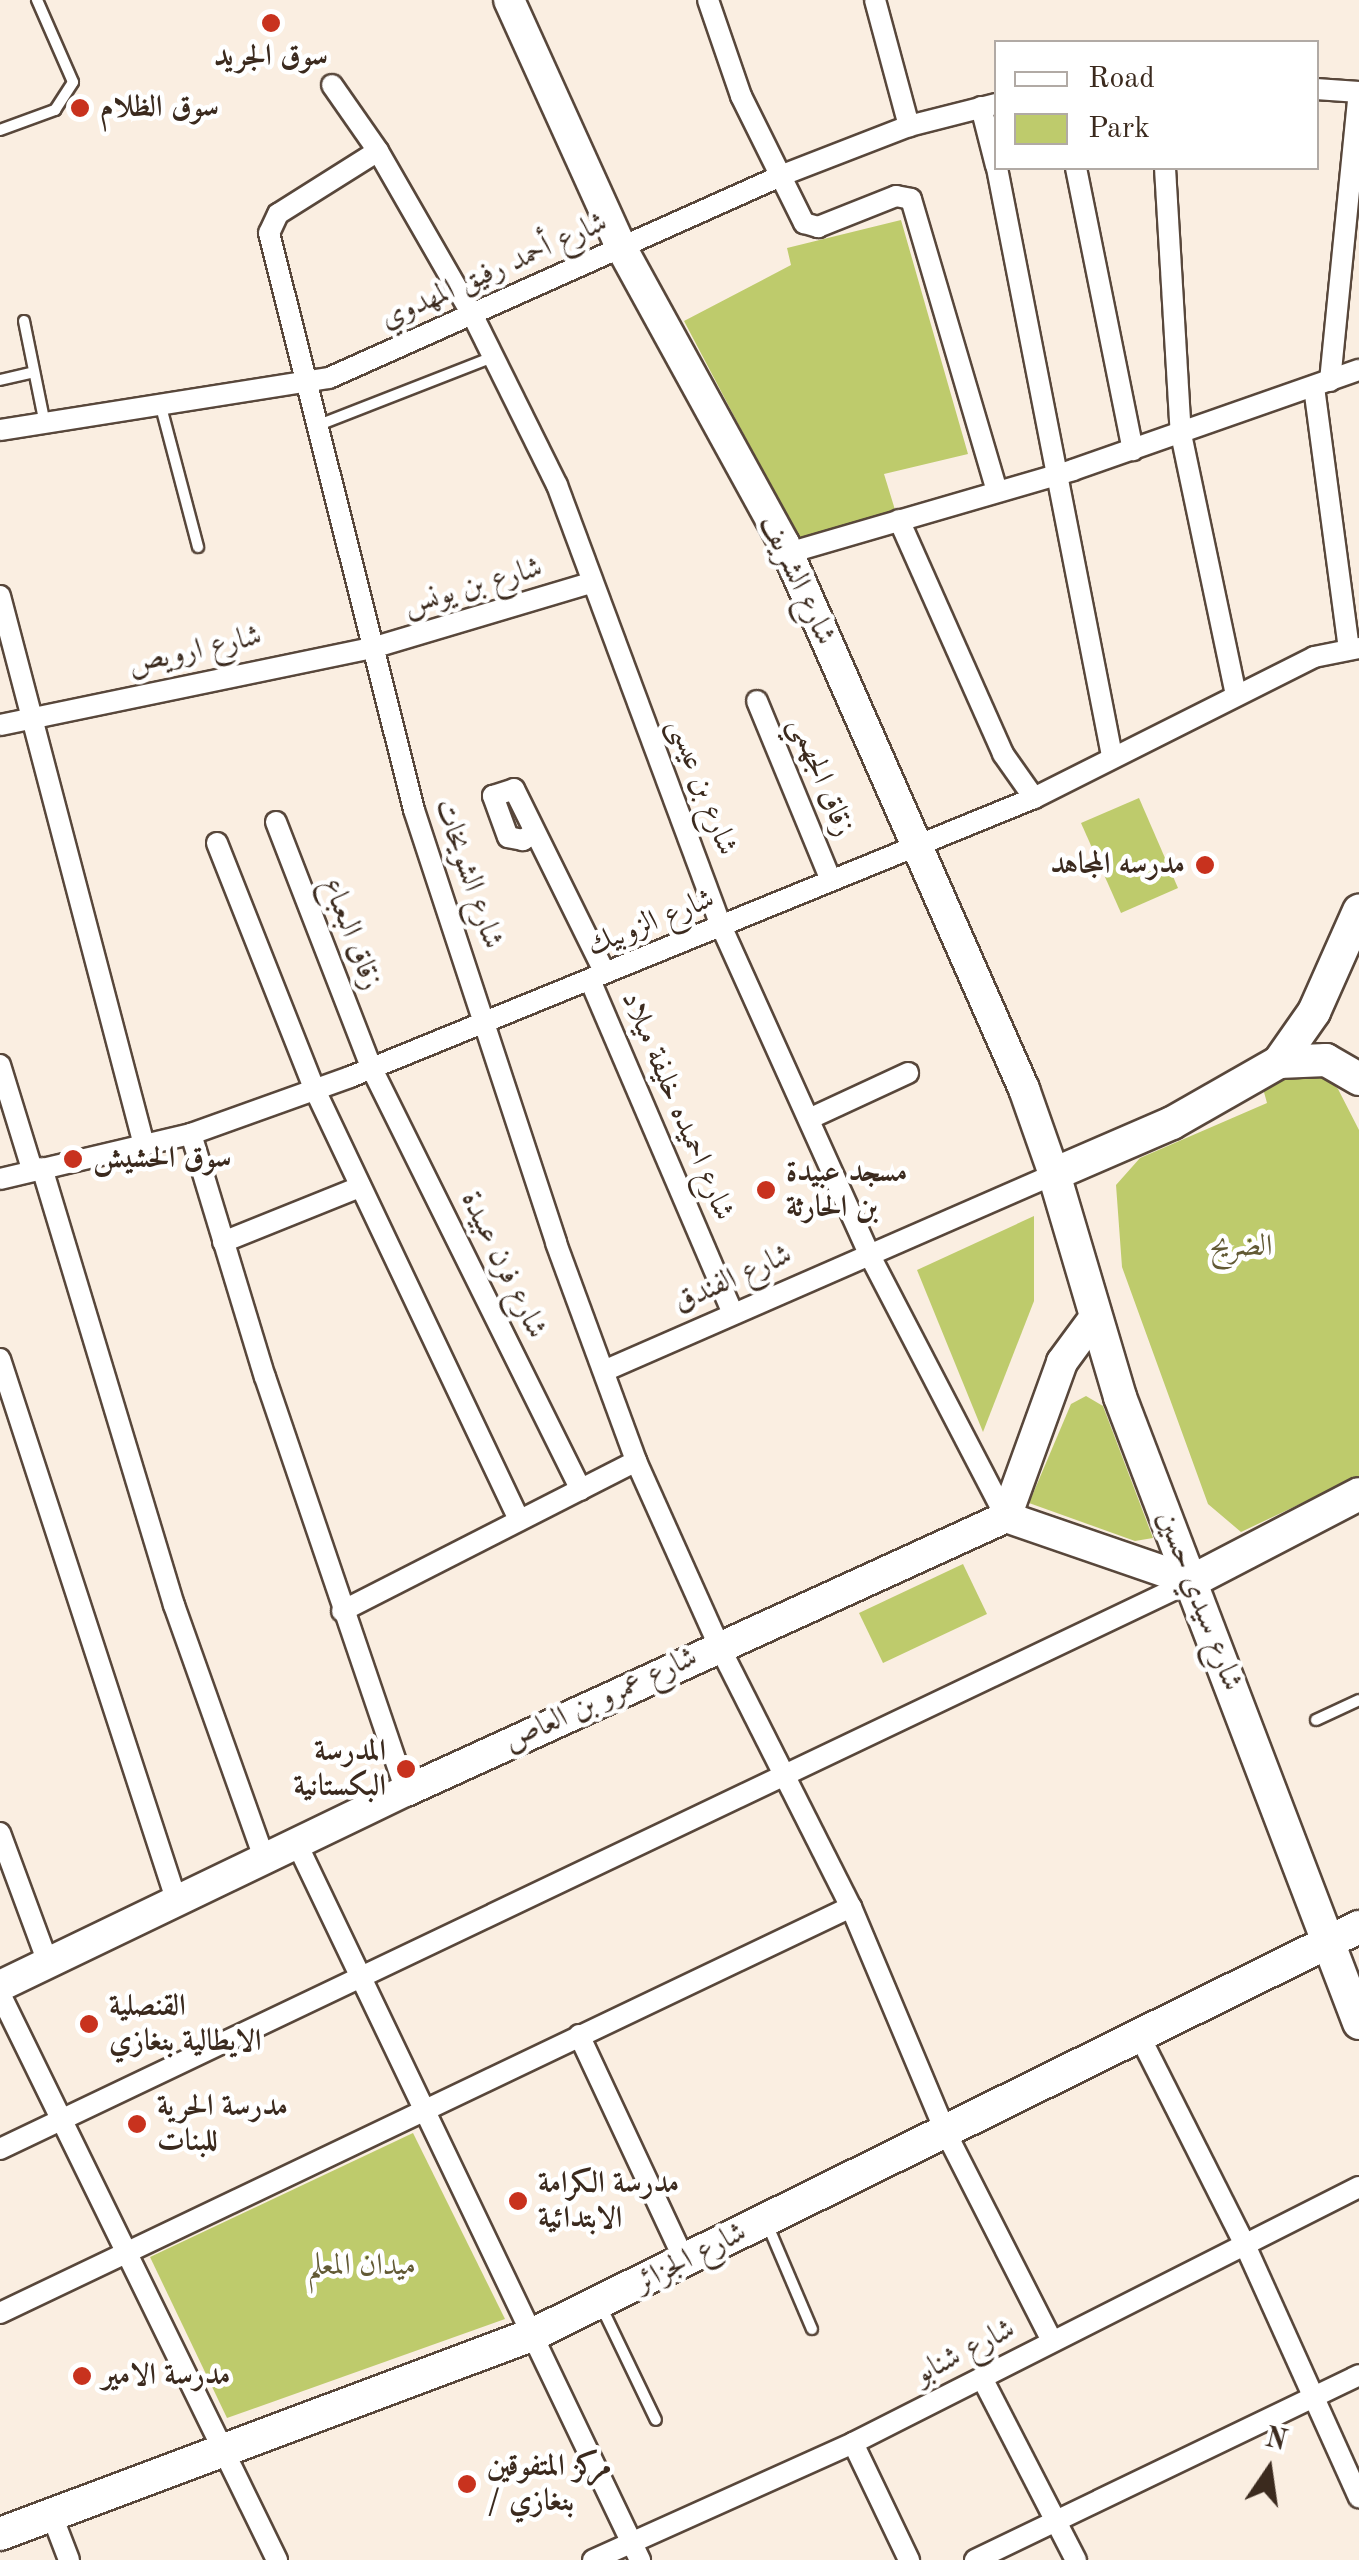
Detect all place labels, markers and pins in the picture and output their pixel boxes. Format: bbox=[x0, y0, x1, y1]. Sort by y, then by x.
marker: سوق الجريد bbox=[260, 12, 282, 34]
place label: سوق الجريد bbox=[214, 39, 328, 75]
place label: سوق الظلام bbox=[100, 90, 219, 126]
marker: سوق الظلام bbox=[69, 97, 91, 119]
place label: مدرسه المجاهد bbox=[1050, 847, 1185, 883]
marker: مدرسه المجاهد bbox=[1194, 854, 1216, 876]
place label: سوق الحشيش bbox=[93, 1141, 232, 1177]
marker: سوق الحشيش bbox=[62, 1148, 84, 1170]
place label: مسجد عبيدة بن الحارثة bbox=[786, 1155, 907, 1226]
marker: مسجد عبيدة بن الحارثة bbox=[755, 1179, 777, 1201]
place label: المدرسة البكستانية bbox=[293, 1734, 386, 1804]
marker: المدرسة البكستانية bbox=[395, 1758, 417, 1780]
place label: القنصلية الايطالية بنغازي bbox=[109, 1989, 261, 2060]
marker: القنصلية الايطالية بنغازي bbox=[78, 2013, 100, 2035]
place label: مدرسة الحرية للبنات bbox=[157, 2089, 288, 2160]
marker: مدرسة الحرية للبنات bbox=[126, 2113, 148, 2135]
place label: مدرسة الكرامة الابتدائية bbox=[538, 2166, 679, 2236]
marker: مدرسة الكرامة الابتدائية bbox=[507, 2190, 529, 2212]
place label: مدرسة الامير bbox=[102, 2358, 230, 2394]
marker: مدرسة الامير bbox=[71, 2365, 93, 2387]
place label: مركز المتفوقين / بنغازي bbox=[487, 2449, 611, 2520]
marker: مركز المتفوقين / بنغازي bbox=[456, 2473, 478, 2495]

